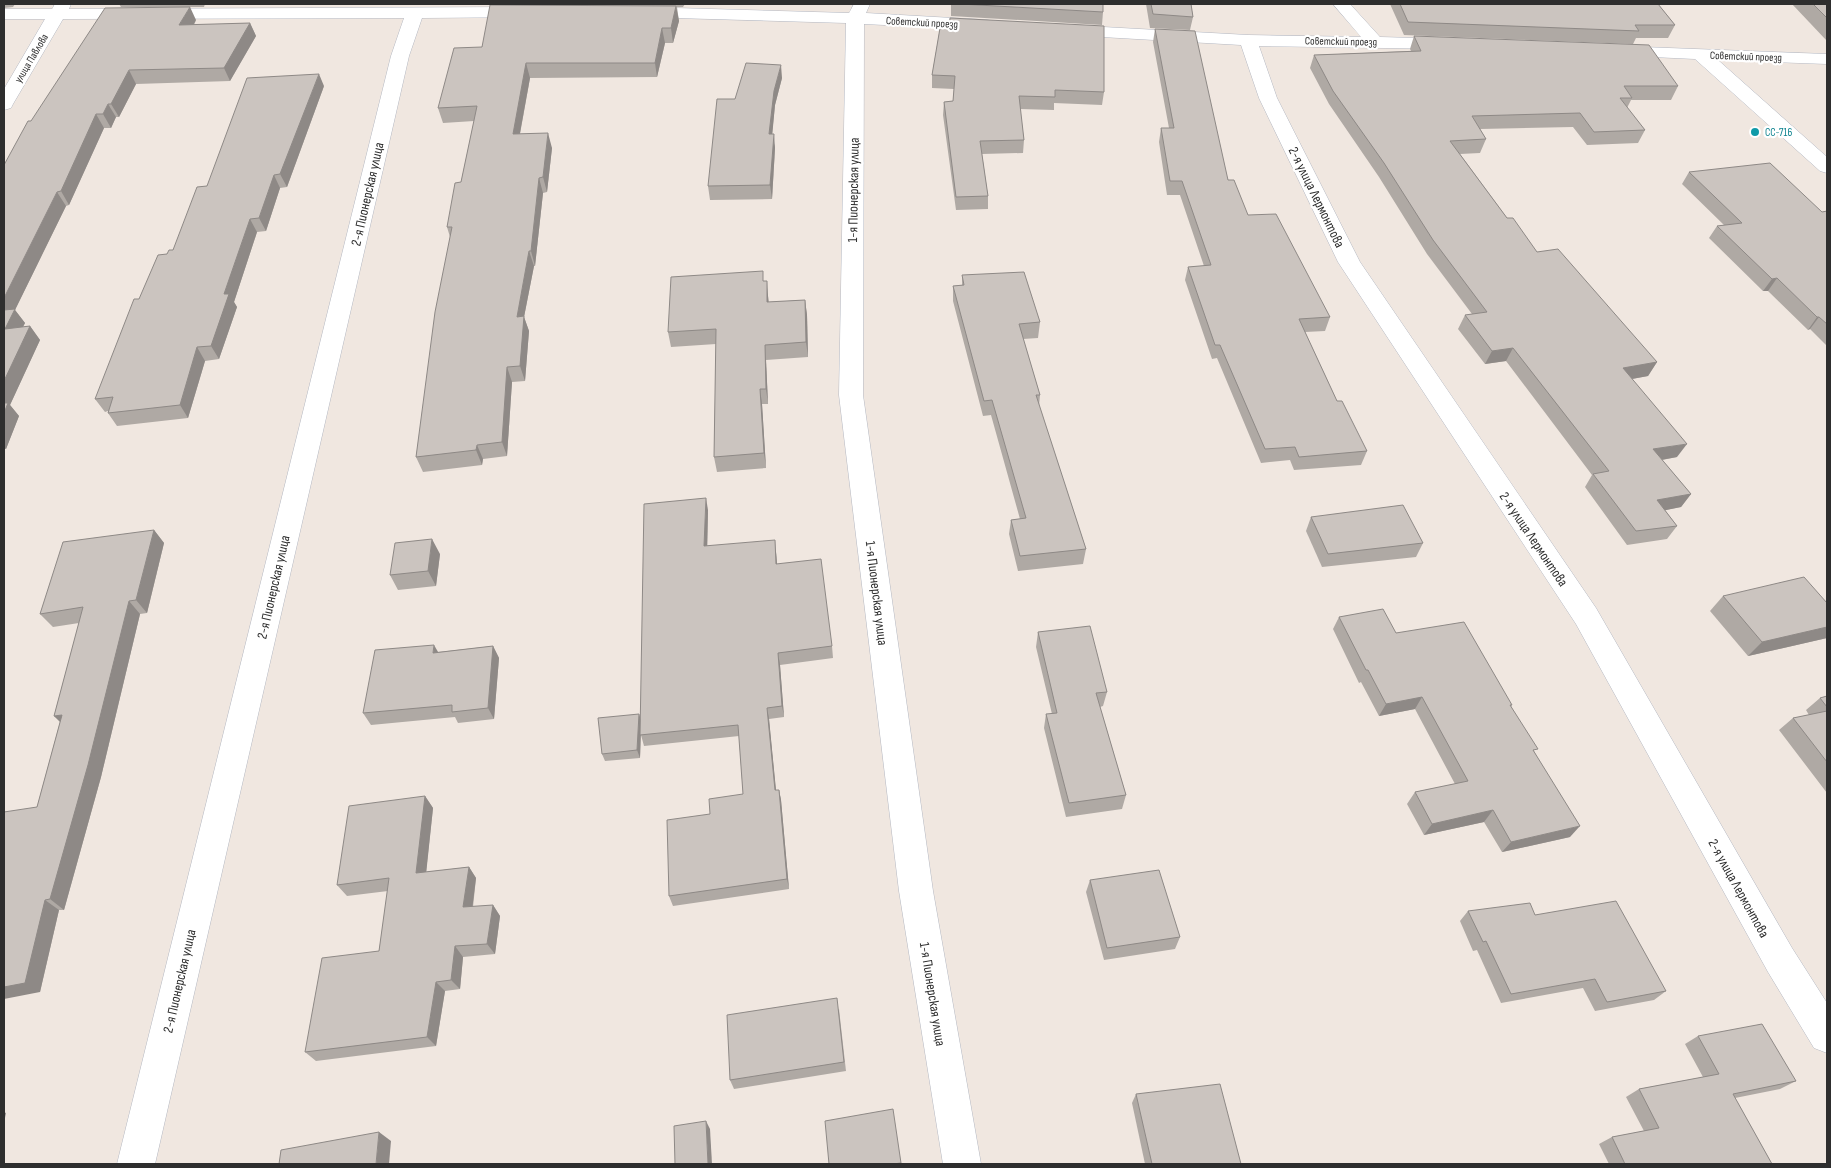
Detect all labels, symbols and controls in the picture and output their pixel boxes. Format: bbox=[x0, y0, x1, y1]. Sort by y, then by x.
street label: Советский проезд bbox=[886, 14, 958, 31]
street label: улица Павлова bbox=[12, 31, 51, 85]
street label: Советский проезд bbox=[1305, 34, 1377, 49]
street label: Советский проезд bbox=[1710, 49, 1782, 64]
marker: СС-716 bbox=[1749, 126, 1761, 138]
place label: СС-716 bbox=[1765, 126, 1792, 139]
street label: 1-я Пионерская улица bbox=[844, 137, 863, 243]
street label: 2-я Пионерская улица bbox=[347, 141, 388, 248]
street label: 2-я улица Лермонтова bbox=[1285, 144, 1348, 250]
street label: 2-я улица Лермонтова bbox=[1496, 489, 1571, 590]
street label: 2-я Пионерская улица bbox=[253, 534, 294, 641]
street label: 1-я Пионерская улица bbox=[862, 540, 891, 646]
street label: 2-я улица Лермонтова bbox=[1704, 836, 1773, 941]
street label: 2-я Пионерская улица bbox=[159, 928, 200, 1035]
street label: 1-я Пионерская улица bbox=[916, 941, 949, 1047]

